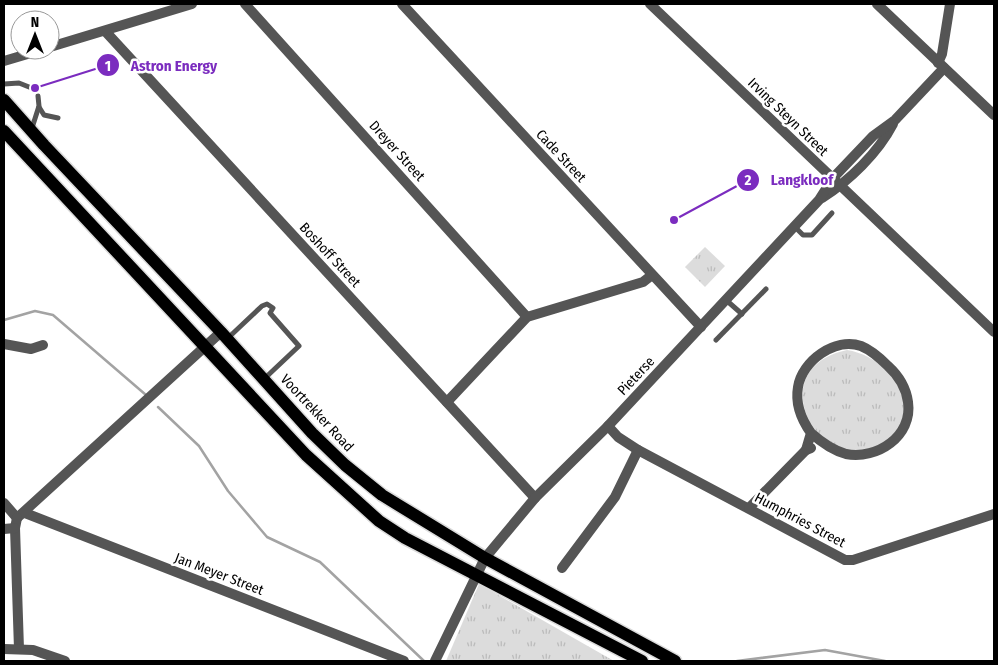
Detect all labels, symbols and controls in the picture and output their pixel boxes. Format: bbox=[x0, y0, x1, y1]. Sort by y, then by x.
north arrow bbox=[10, 10, 60, 60]
text: N bbox=[31, 14, 39, 31]
callout: Astron Energy bbox=[96, 50, 227, 80]
text: 1 bbox=[105, 57, 111, 75]
text: Astron Energy bbox=[130, 57, 218, 75]
street label: Irving Steyn Street bbox=[744, 74, 832, 160]
street label: Dreyer Street bbox=[366, 117, 429, 185]
street label: Cade Street bbox=[532, 126, 590, 186]
callout: Langkloof bbox=[736, 165, 843, 195]
text: 2 bbox=[744, 171, 752, 189]
text: Langkloof bbox=[771, 171, 834, 189]
street label: Boshoff Street bbox=[296, 219, 364, 291]
street label: Pieterse bbox=[614, 353, 658, 399]
street label: Voortrekker Road bbox=[277, 371, 357, 455]
street label: Humphries Street bbox=[752, 489, 849, 551]
street label: Jan Meyer Street bbox=[172, 549, 266, 599]

